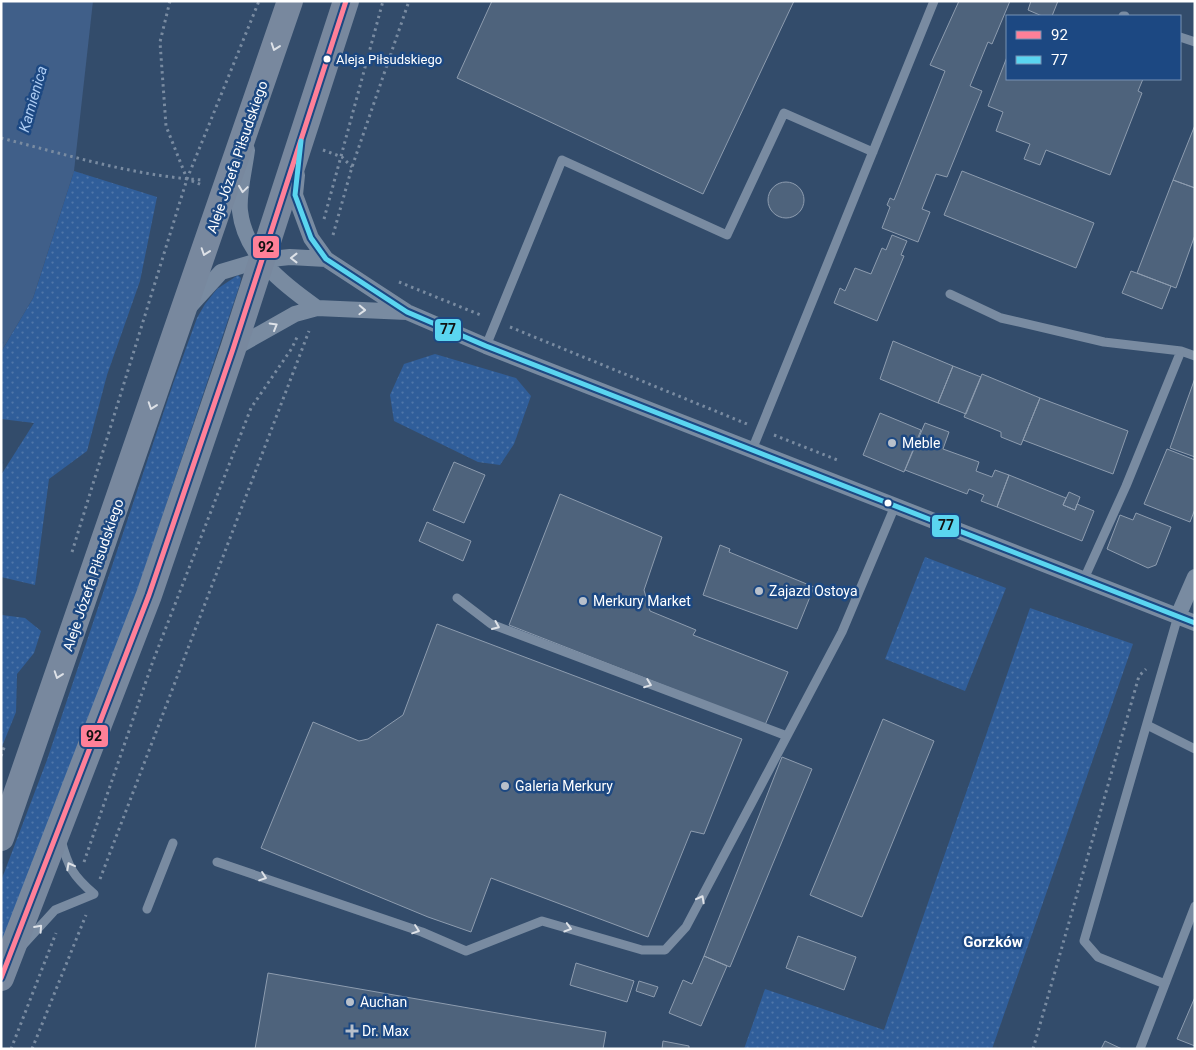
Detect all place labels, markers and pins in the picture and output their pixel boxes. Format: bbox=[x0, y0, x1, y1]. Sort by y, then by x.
place label: Aleja Piłsudskiego bbox=[336, 52, 442, 67]
marker: Aleja Piłsudskiego bbox=[322, 54, 332, 64]
place label: Meble bbox=[902, 435, 940, 451]
marker: Meble bbox=[886, 437, 898, 449]
unlabelled marker bbox=[883, 498, 893, 508]
place label: Zajazd Ostoya bbox=[769, 583, 858, 599]
marker: Zajazd Ostoya bbox=[753, 585, 765, 597]
place label: Merkury Market bbox=[593, 593, 691, 609]
marker: Merkury Market bbox=[577, 595, 589, 607]
place label: Galeria Merkury bbox=[515, 778, 613, 794]
marker: Galeria Merkury bbox=[499, 780, 511, 792]
place label: Auchan bbox=[360, 994, 407, 1010]
marker: Auchan bbox=[344, 996, 356, 1008]
place label: Dr. Max bbox=[362, 1023, 409, 1039]
marker: Dr. Max bbox=[346, 1025, 358, 1037]

